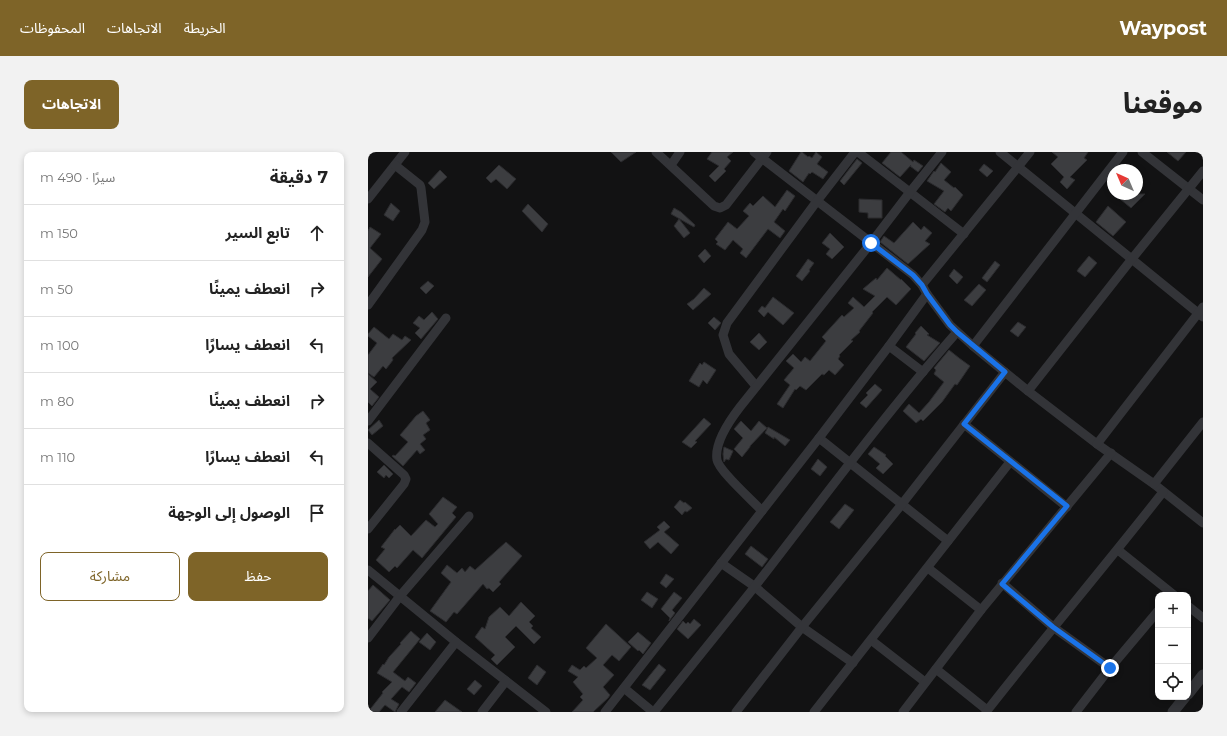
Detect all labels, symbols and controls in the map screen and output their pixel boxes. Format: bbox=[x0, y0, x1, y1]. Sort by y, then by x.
text: Waypost bbox=[1119, 17, 1207, 40]
text: المحفوظات bbox=[20, 19, 85, 37]
text: الاتجاهات bbox=[107, 19, 162, 37]
text: الخريطة bbox=[184, 19, 226, 37]
button: الاتجاهات bbox=[24, 80, 119, 129]
text: موقعنا bbox=[1123, 86, 1203, 120]
north arrow bbox=[1107, 164, 1143, 200]
text: 7 دقيقة bbox=[270, 167, 328, 187]
text: سيرًا · 490 m bbox=[40, 169, 115, 185]
icon: ahead bbox=[306, 222, 328, 244]
text: تابع السير bbox=[226, 223, 290, 242]
text: 150 m bbox=[40, 225, 78, 241]
route start bbox=[862, 234, 880, 252]
icon: right bbox=[306, 278, 328, 300]
text: انعطف يمينًا bbox=[209, 279, 290, 298]
text: 50 m bbox=[40, 281, 73, 297]
icon: left bbox=[306, 334, 328, 356]
text: انعطف يسارًا bbox=[205, 335, 290, 354]
text: 100 m bbox=[40, 337, 79, 353]
icon: right bbox=[306, 390, 328, 412]
text: انعطف يمينًا bbox=[209, 391, 290, 410]
text: 80 m bbox=[40, 393, 74, 409]
icon: left bbox=[306, 446, 328, 468]
text: انعطف يسارًا bbox=[205, 447, 290, 466]
text: 110 m bbox=[40, 449, 75, 465]
icon: arrive bbox=[306, 502, 328, 524]
text: الوصول إلى الوجهة bbox=[168, 503, 290, 522]
button: مشاركة bbox=[40, 552, 180, 601]
button: حفظ bbox=[188, 552, 328, 601]
map controls bbox=[1155, 592, 1191, 700]
button: + bbox=[1155, 592, 1191, 628]
button: − bbox=[1155, 628, 1191, 664]
route end bbox=[1101, 659, 1119, 677]
button: locate bbox=[1155, 664, 1191, 700]

